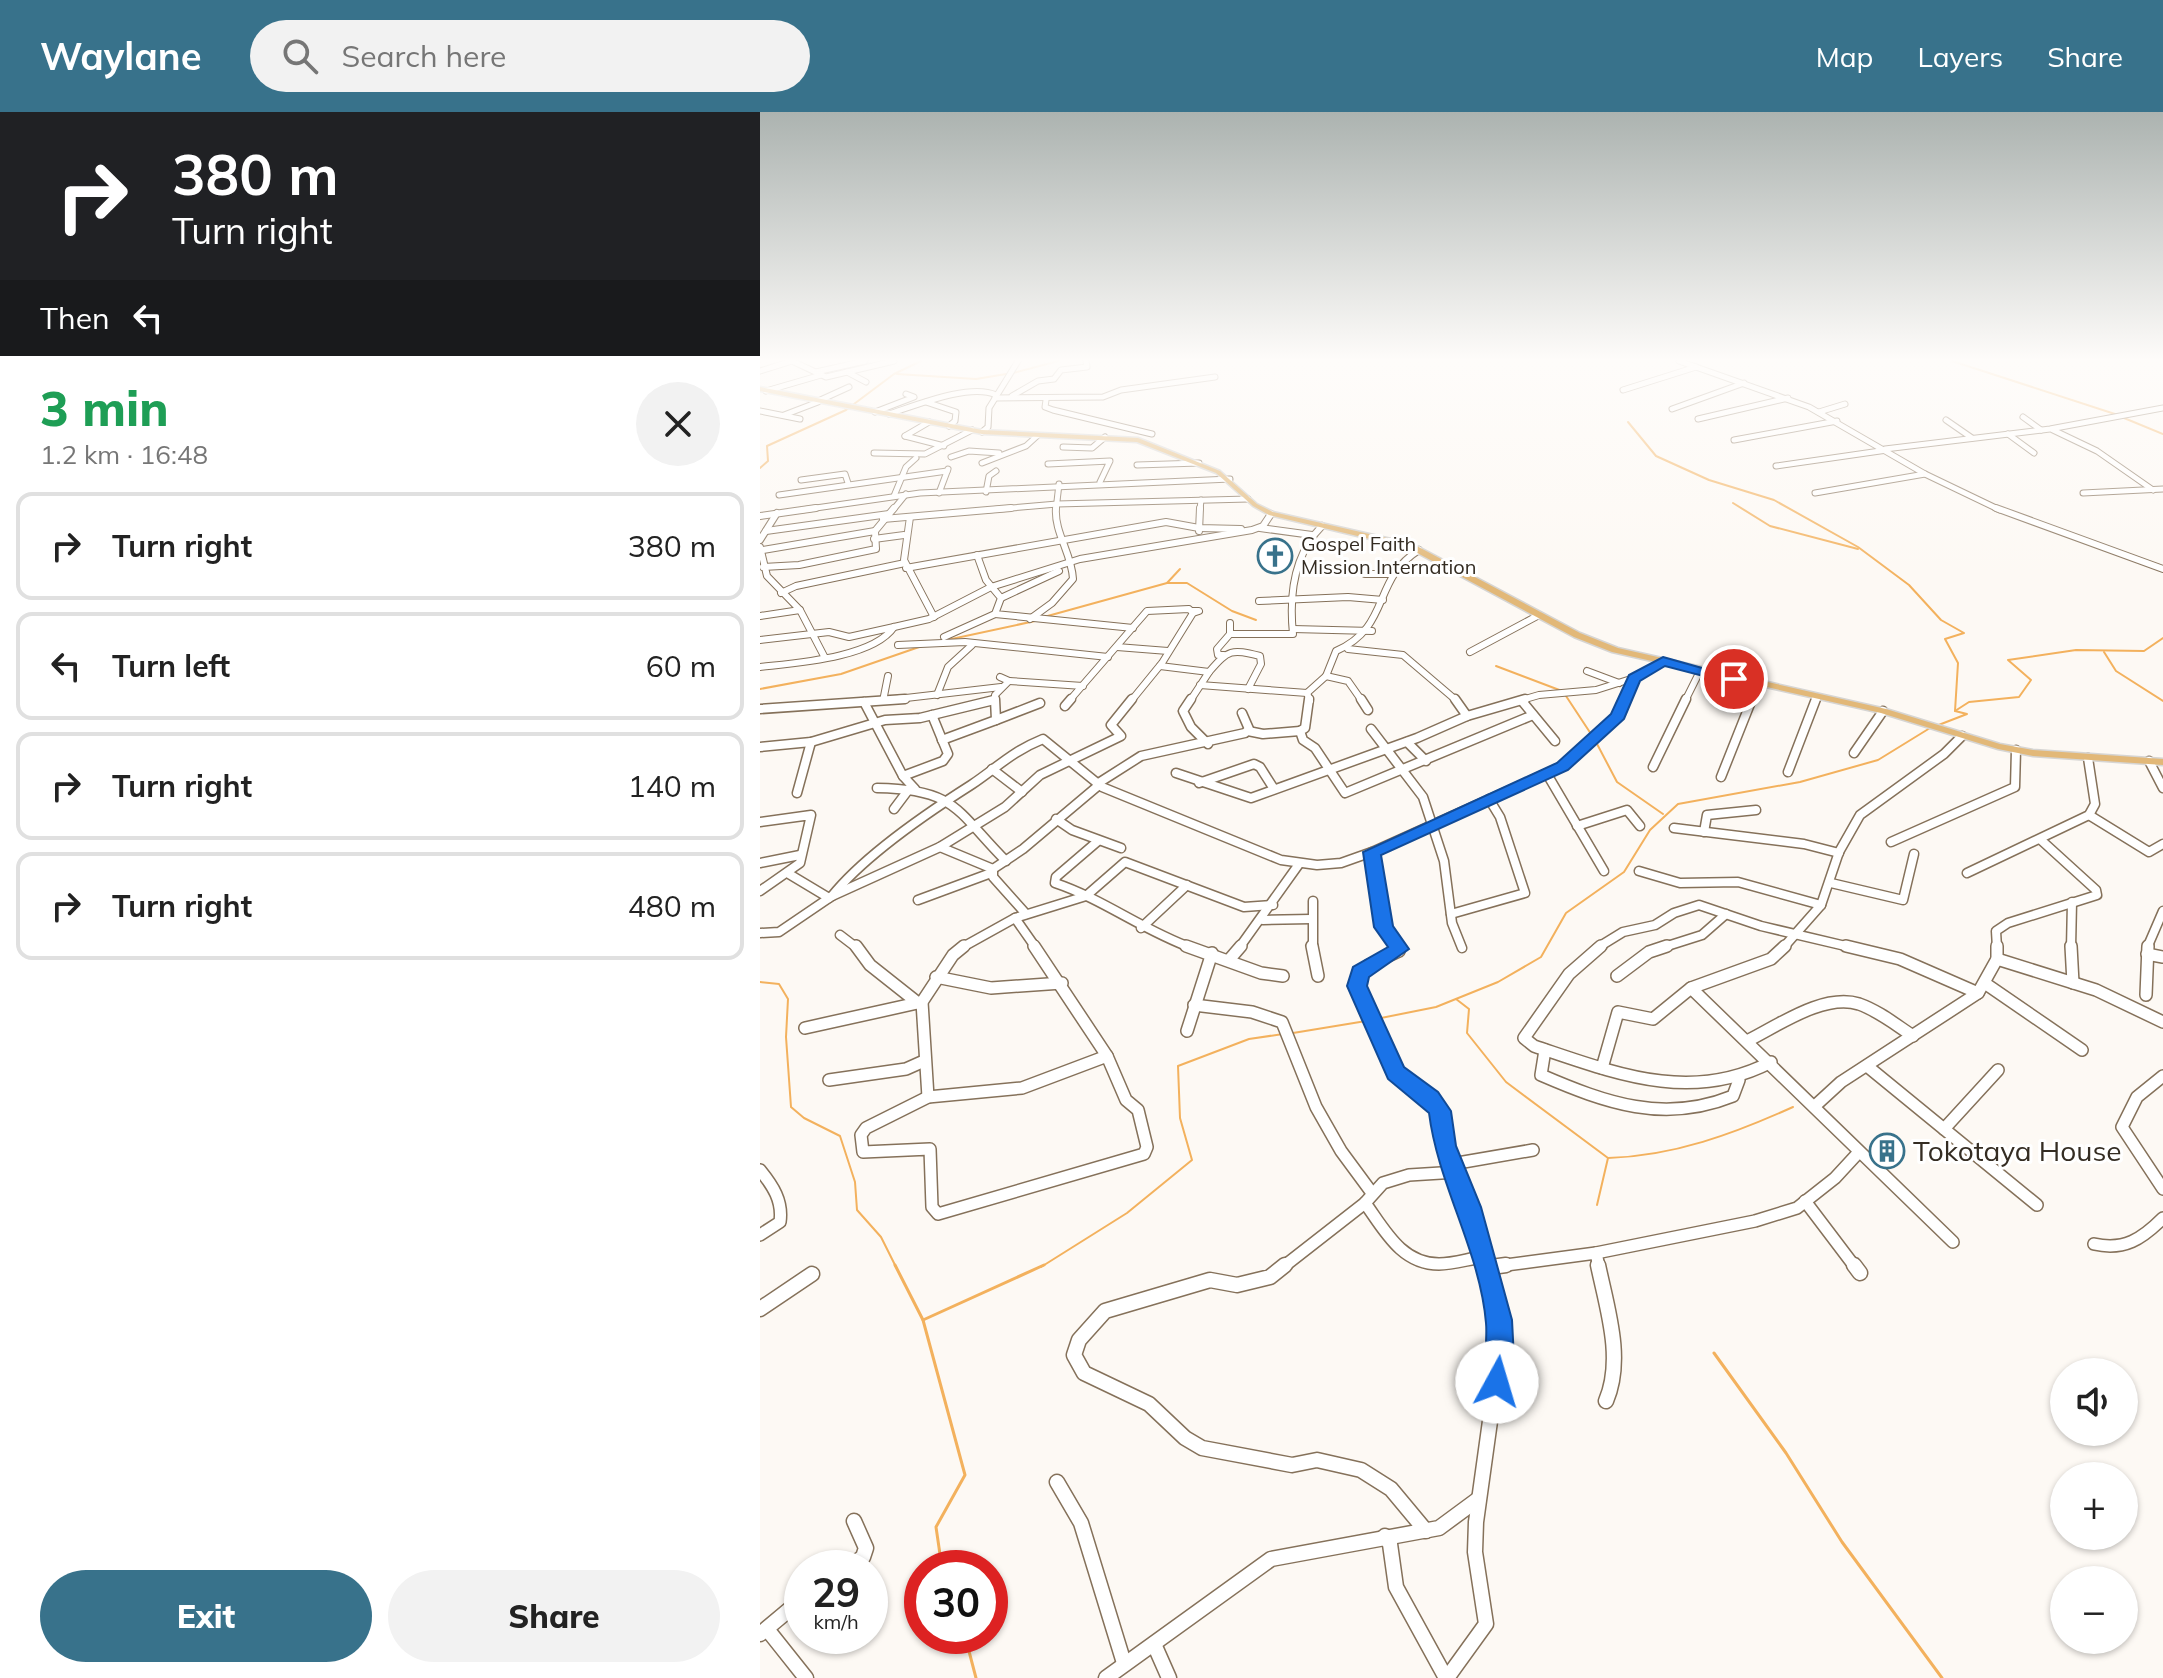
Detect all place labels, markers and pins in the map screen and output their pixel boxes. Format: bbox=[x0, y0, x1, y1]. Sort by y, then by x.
place label: Gospel Faith Mission Internation bbox=[1301, 531, 1476, 579]
church icon: Gospel Faith Mission Internation bbox=[1256, 537, 1294, 575]
pin bbox=[1700, 645, 1768, 713]
building icon: Tokotaya House bbox=[1868, 1132, 1906, 1170]
place label: Tokotaya House bbox=[1913, 1133, 2122, 1168]

